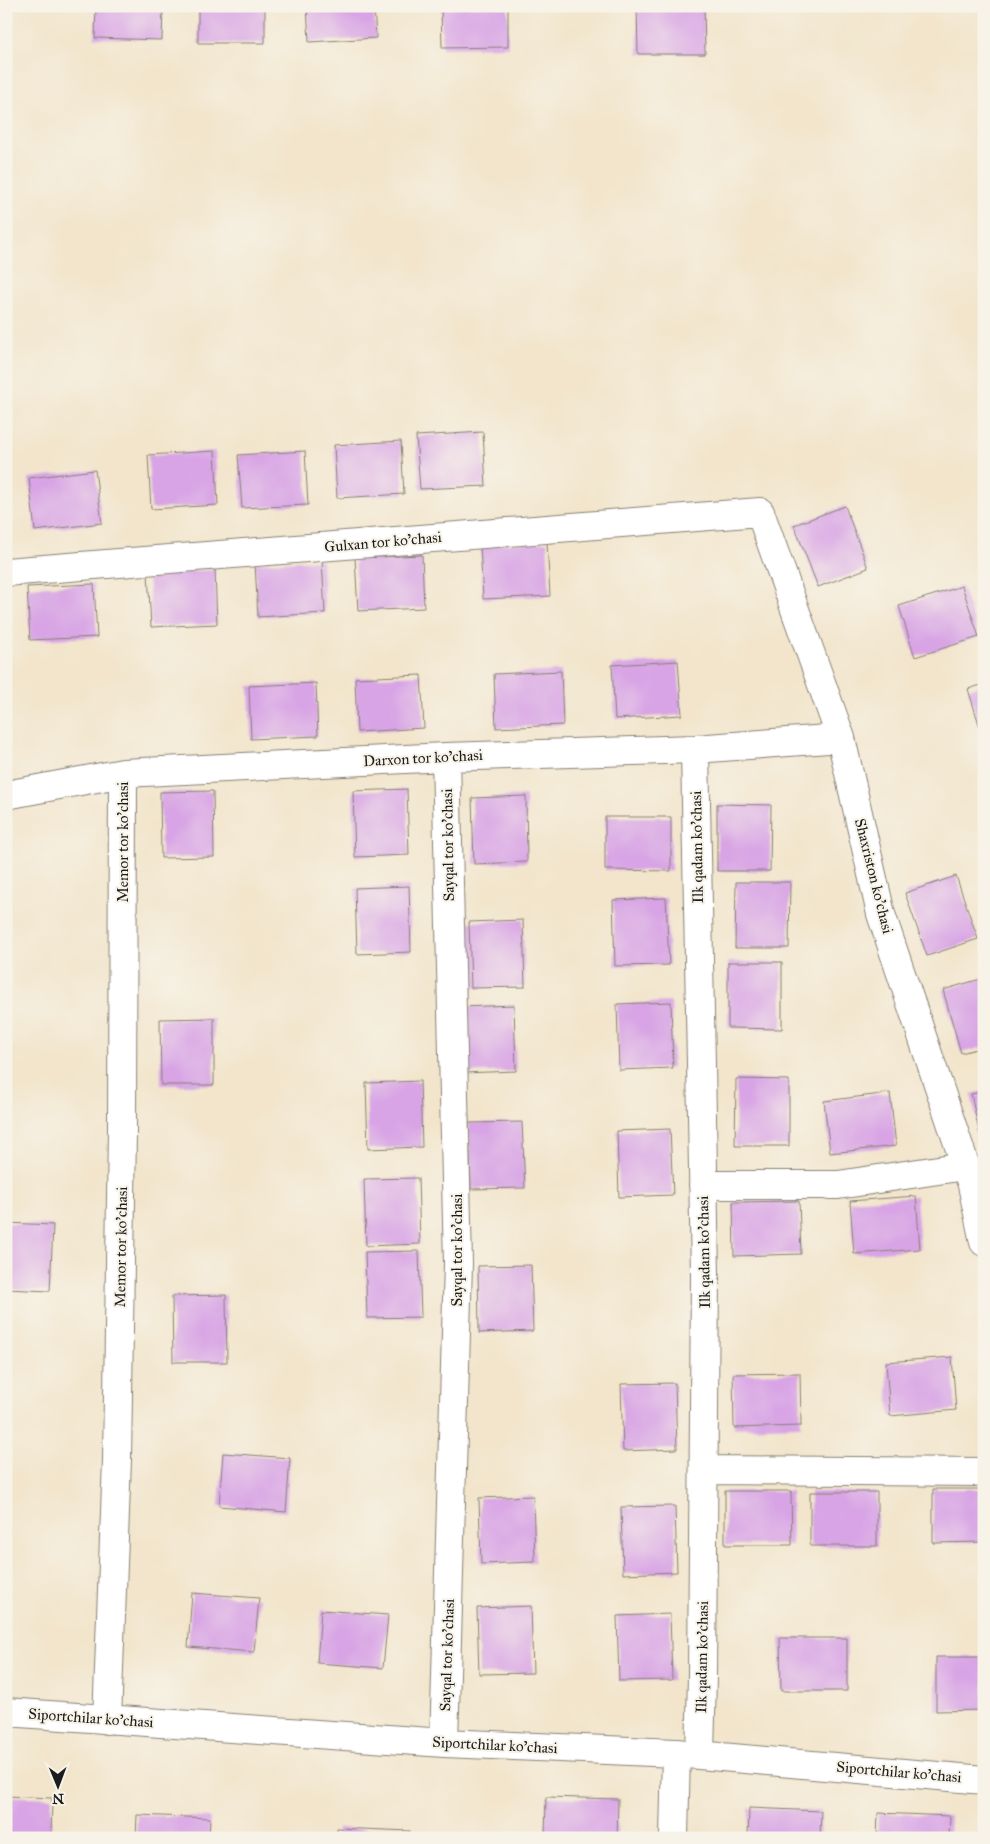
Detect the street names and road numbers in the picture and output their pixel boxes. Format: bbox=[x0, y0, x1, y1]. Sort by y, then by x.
street label: Gulxan tor ko'chasi bbox=[324, 528, 442, 556]
street label: Darxon tor ko'chasi bbox=[363, 746, 483, 770]
street label: Memor tor ko'chasi bbox=[114, 782, 132, 902]
street label: Sayqal tor ko'chasi bbox=[438, 788, 459, 902]
street label: Ilk qadam ko'chasi bbox=[687, 791, 708, 903]
street label: Shaxriston ko'chasi bbox=[851, 817, 897, 935]
street label: Memor tor ko'chasi bbox=[111, 1186, 131, 1308]
street label: Sayqal tor ko'chasi bbox=[448, 1194, 467, 1306]
street label: Ilk qadam ko'chasi bbox=[694, 1196, 715, 1308]
street label: Sayqal tor ko'chasi bbox=[436, 1598, 459, 1712]
street label: Ilk qadam ko'chasi bbox=[692, 1601, 713, 1713]
street label: Siportchilar ko'chasi bbox=[28, 1705, 154, 1731]
street label: Siportchilar ko'chasi bbox=[432, 1733, 558, 1757]
street label: Siportchilar ko'chasi bbox=[836, 1758, 962, 1786]

